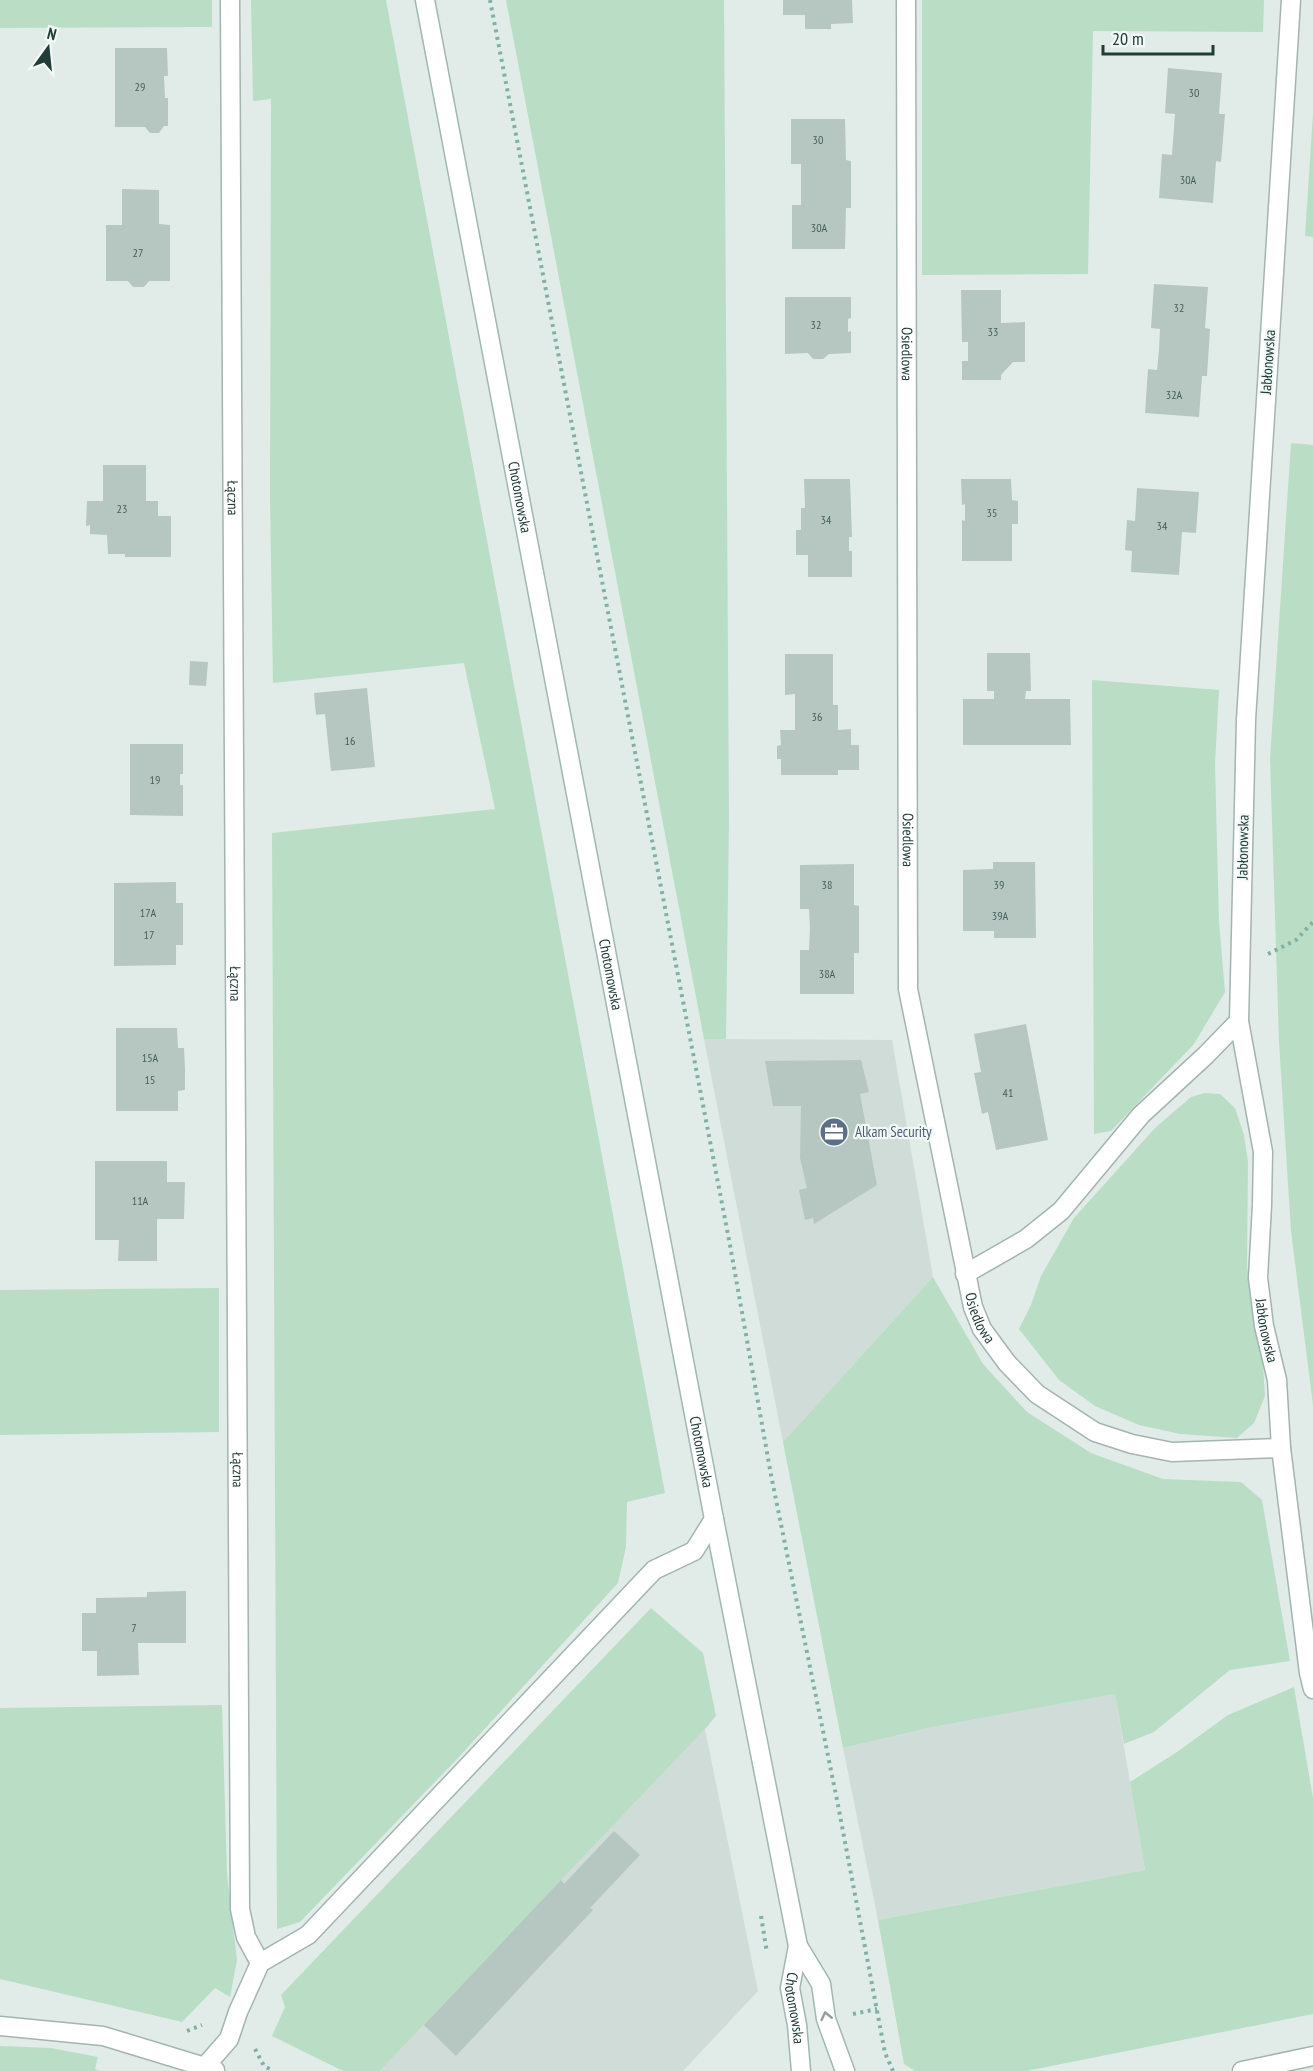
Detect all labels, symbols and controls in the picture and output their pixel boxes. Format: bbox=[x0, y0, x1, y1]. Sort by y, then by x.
north arrow bbox=[18, 18, 78, 78]
scale bar bbox=[1103, 18, 1212, 56]
text: N bbox=[45, 23, 59, 44]
text: 20 m bbox=[1112, 27, 1144, 50]
house number: 29 bbox=[135, 79, 145, 94]
house number: 30 bbox=[1189, 85, 1199, 100]
house number: 30 bbox=[813, 132, 823, 147]
house number: 30A bbox=[1180, 172, 1197, 187]
house number: 30A bbox=[811, 220, 828, 235]
house number: 27 bbox=[133, 245, 143, 260]
house number: 32 bbox=[1174, 300, 1184, 315]
house number: 32 bbox=[811, 317, 821, 332]
house number: 33 bbox=[988, 324, 998, 339]
street label: Osiedlowa bbox=[898, 327, 917, 381]
street label: Jabłonowska bbox=[1256, 329, 1279, 396]
house number: 32A bbox=[1166, 387, 1183, 402]
street label: Chotomowska bbox=[504, 460, 536, 534]
street label: Łączna bbox=[224, 480, 243, 516]
house number: 23 bbox=[117, 501, 127, 516]
house number: 35 bbox=[987, 505, 997, 520]
house number: 34 bbox=[821, 512, 832, 527]
house number: 34 bbox=[1157, 518, 1168, 533]
house number: 36 bbox=[812, 709, 822, 724]
house number: 16 bbox=[345, 733, 355, 748]
house number: 19 bbox=[150, 772, 160, 787]
street label: Osiedlowa bbox=[899, 813, 918, 867]
street label: Jabłonowska bbox=[1232, 814, 1253, 881]
house number: 38 bbox=[822, 877, 832, 892]
house number: 39 bbox=[994, 877, 1004, 892]
house number: 17A bbox=[140, 905, 156, 920]
house number: 39A bbox=[992, 908, 1009, 923]
house number: 17 bbox=[144, 927, 154, 942]
street label: Chotomowska bbox=[595, 937, 627, 1012]
street label: Łączna bbox=[226, 966, 245, 1002]
house number: 38A bbox=[819, 966, 836, 981]
house number: 15A bbox=[142, 1050, 159, 1065]
house number: 15 bbox=[145, 1072, 155, 1087]
house number: 41 bbox=[1003, 1085, 1013, 1100]
office icon: Alkam Security bbox=[818, 1116, 850, 1148]
place label: Alkam Security bbox=[855, 1122, 932, 1141]
house number: 11A bbox=[132, 1193, 149, 1208]
street label: Osiedlowa bbox=[961, 1291, 999, 1347]
street label: Jabłonowska bbox=[1252, 1296, 1282, 1364]
street label: Chotomowska bbox=[686, 1415, 718, 1489]
street label: Łączna bbox=[229, 1452, 248, 1488]
house number: 7 bbox=[131, 1620, 137, 1635]
street label: Chotomowska bbox=[781, 1971, 809, 2044]
one-way arrow bbox=[821, 2011, 834, 2021]

